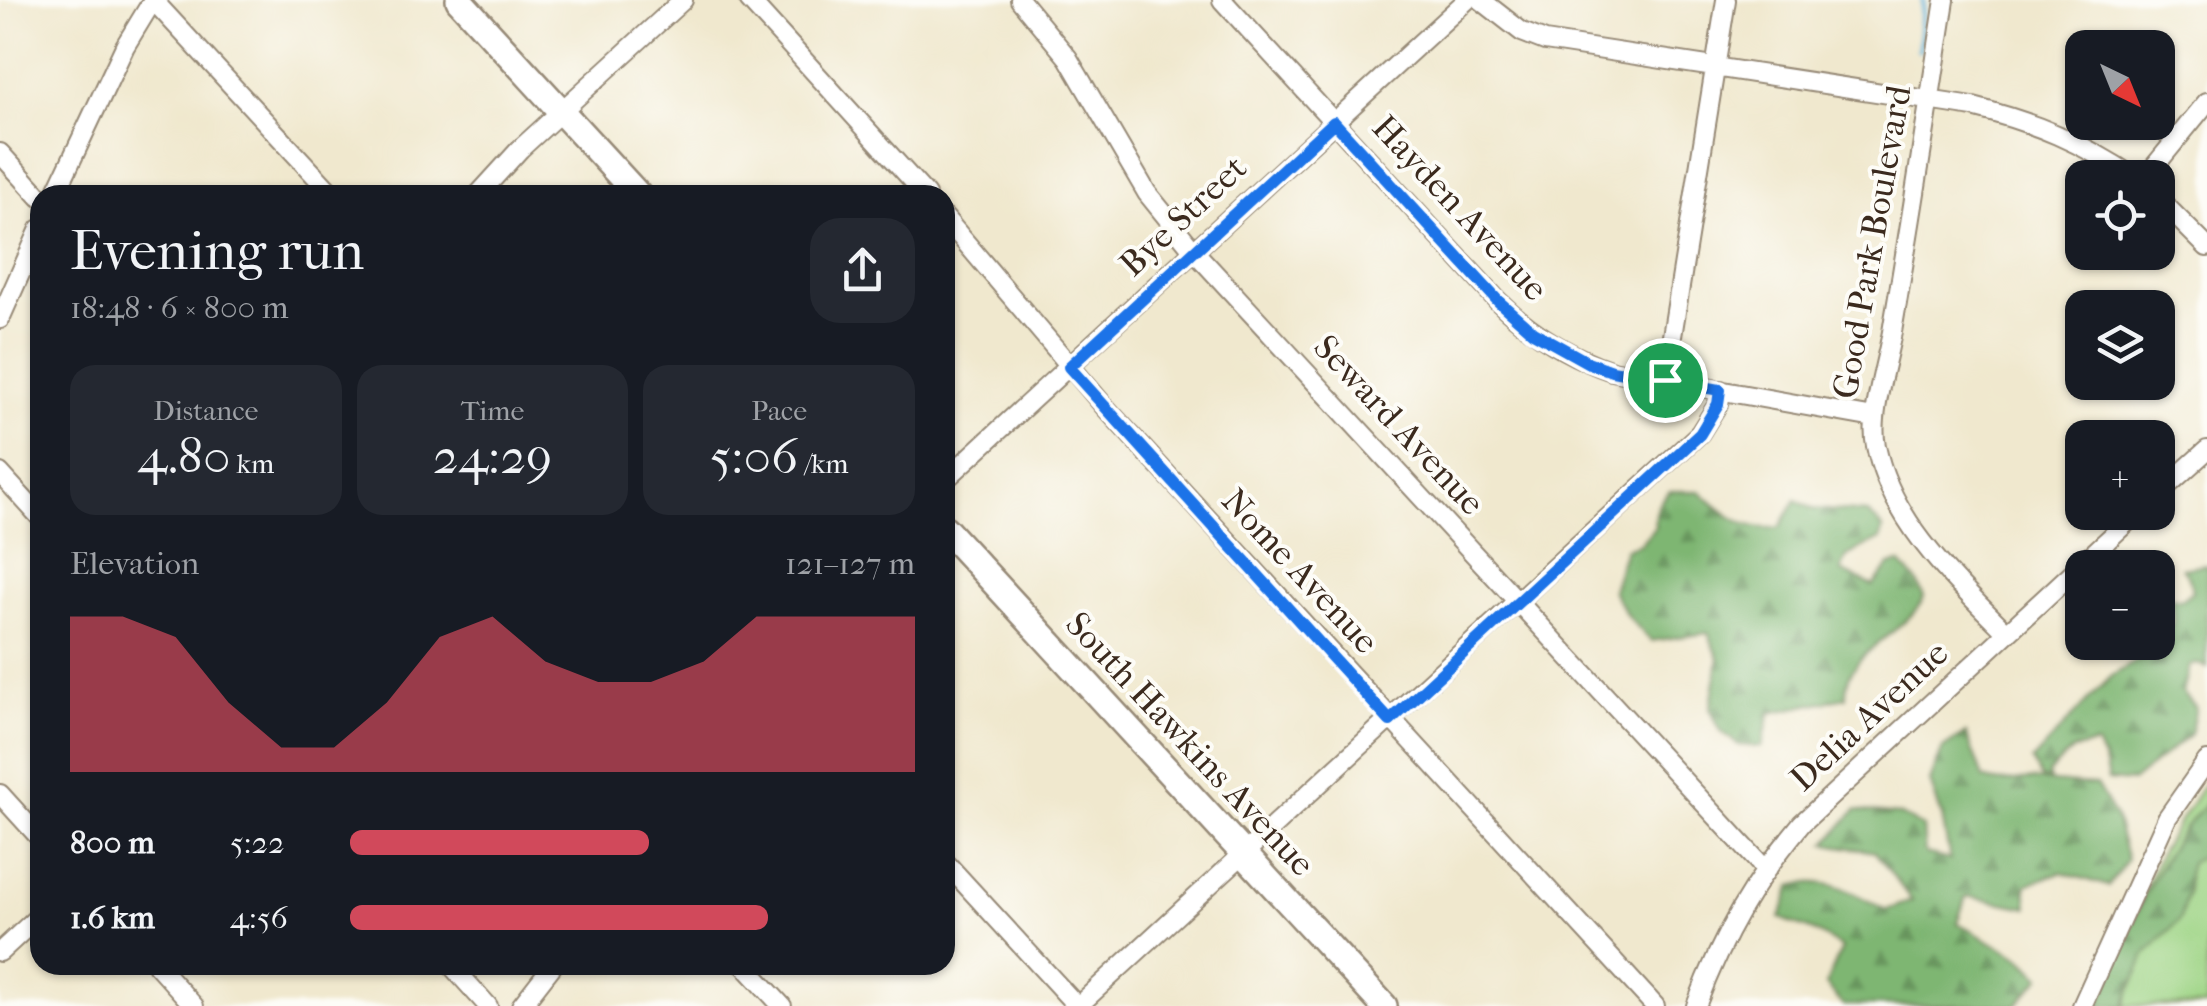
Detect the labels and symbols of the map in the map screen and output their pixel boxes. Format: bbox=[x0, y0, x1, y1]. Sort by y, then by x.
north arrow bbox=[2065, 30, 2175, 140]
street label: Good Park Boulevard bbox=[1824, 81, 1920, 402]
street label: Hayden Avenue bbox=[1364, 107, 1556, 309]
street label: Bye Street bbox=[1111, 147, 1255, 285]
street label: Seward Avenue bbox=[1305, 327, 1493, 523]
pin bbox=[1623, 338, 1708, 423]
street label: Nome Avenue bbox=[1213, 480, 1387, 662]
street label: South Hawkins Avenue bbox=[1057, 604, 1323, 884]
street label: Delia Avenue bbox=[1782, 633, 1956, 799]

